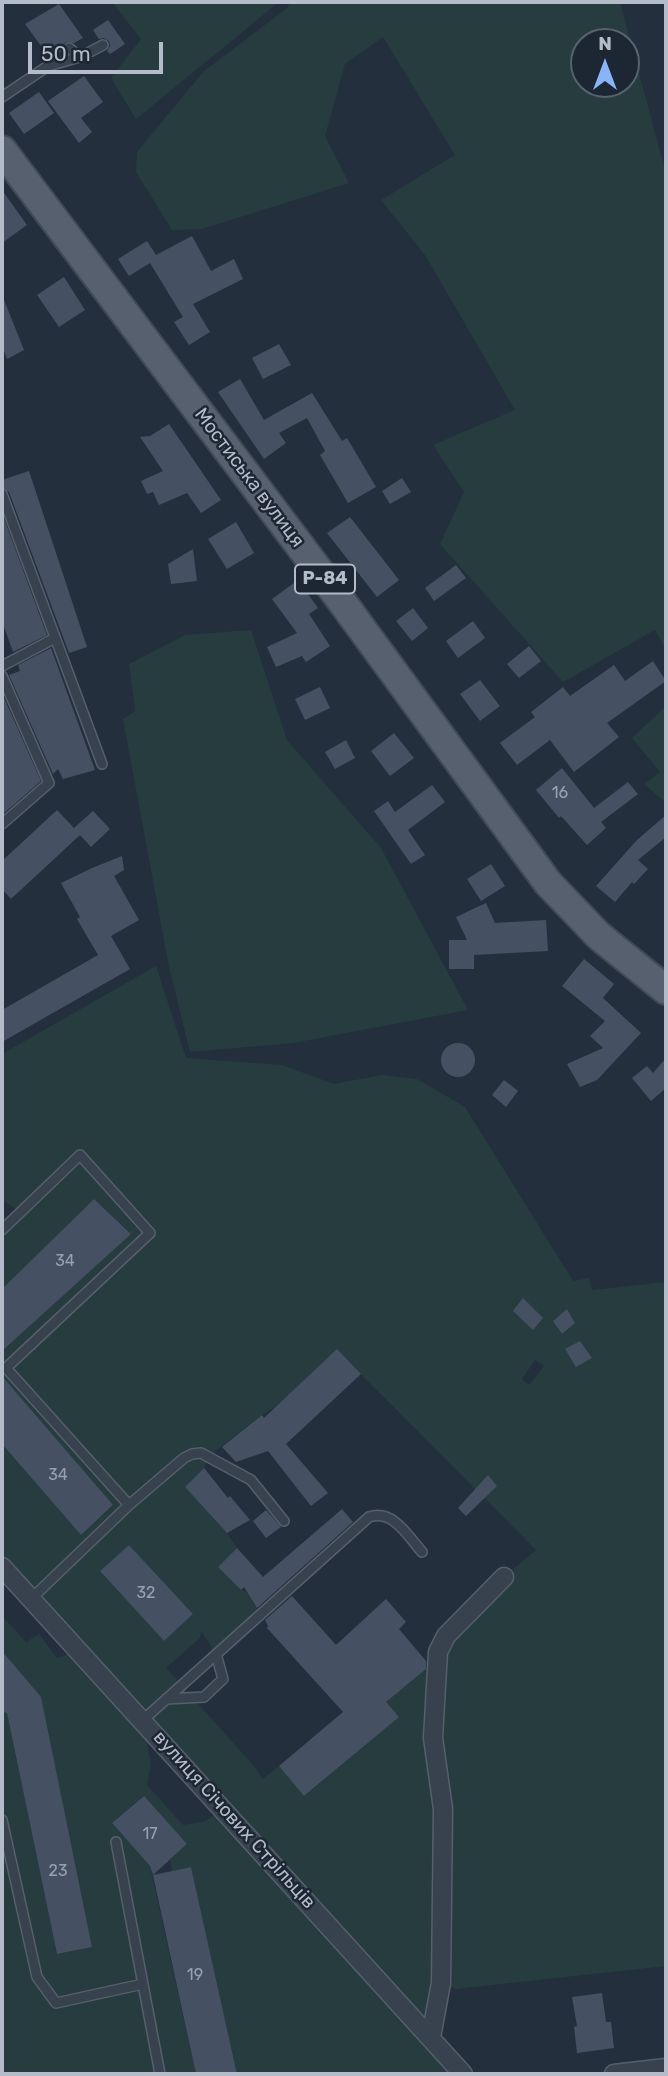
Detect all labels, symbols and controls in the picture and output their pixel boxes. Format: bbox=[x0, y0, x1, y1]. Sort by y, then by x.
scale bar bbox=[32, 28, 166, 72]
north arrow bbox=[570, 28, 640, 98]
text: N bbox=[598, 32, 612, 55]
text: 50 m bbox=[41, 41, 91, 66]
street label: Мостиська вулиця bbox=[189, 404, 309, 552]
road number: Р-84 bbox=[295, 564, 355, 594]
house number: 16 bbox=[552, 783, 568, 803]
house number: 34 bbox=[55, 1251, 75, 1271]
house number: 34 bbox=[48, 1465, 68, 1485]
house number: 32 bbox=[136, 1583, 156, 1603]
street label: вулиця Січових Стрільців bbox=[148, 1726, 320, 1914]
house number: 17 bbox=[142, 1824, 158, 1844]
house number: 23 bbox=[48, 1861, 68, 1881]
house number: 19 bbox=[187, 1965, 203, 1985]

